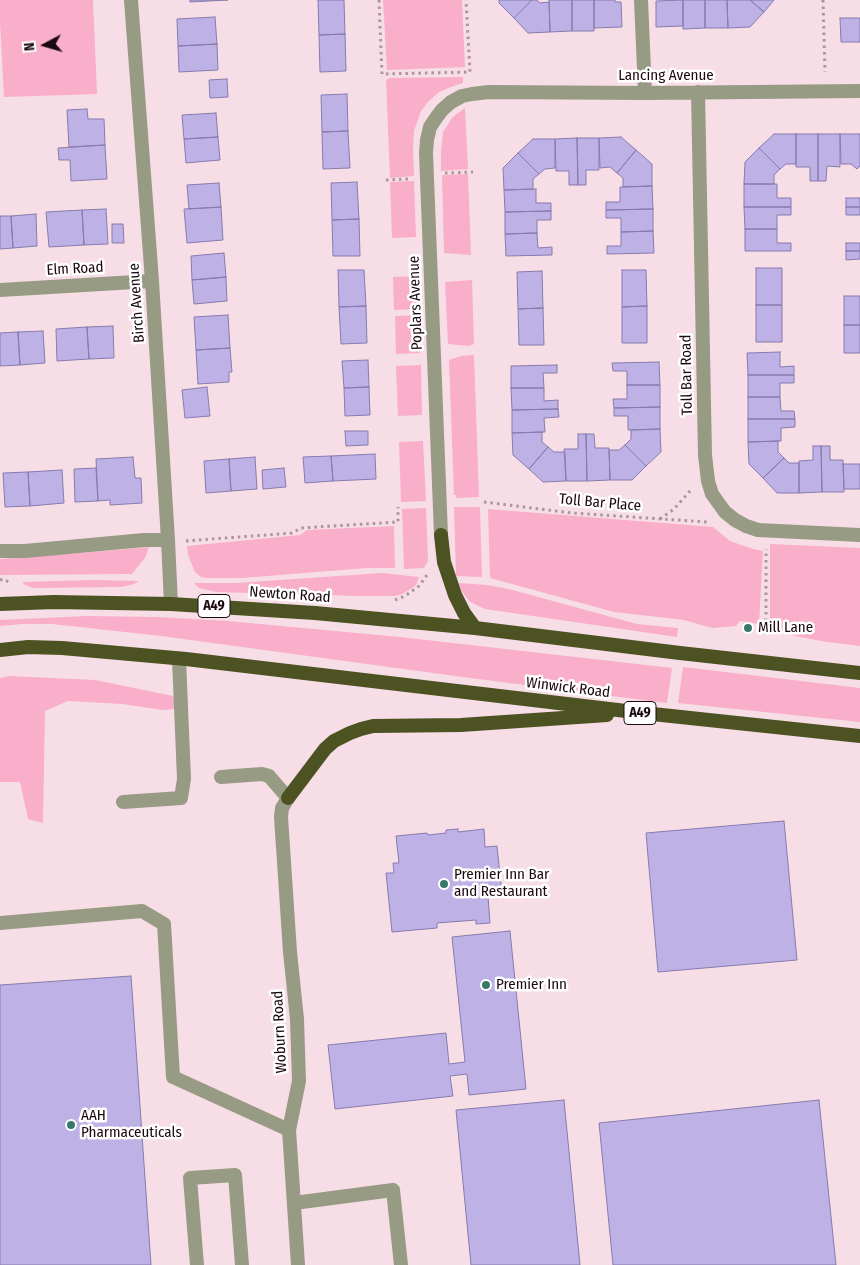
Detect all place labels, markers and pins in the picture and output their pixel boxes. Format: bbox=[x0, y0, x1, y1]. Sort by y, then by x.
place label: Mill Lane bbox=[758, 619, 813, 637]
marker: Mill Lane bbox=[742, 622, 754, 634]
place label: Premier Inn Bar and Restaurant bbox=[454, 866, 549, 901]
marker: Premier Inn Bar and Restaurant bbox=[438, 878, 450, 890]
place label: Premier Inn bbox=[496, 976, 567, 994]
marker: Premier Inn bbox=[480, 979, 492, 991]
place label: AAH Pharmaceuticals bbox=[81, 1107, 182, 1142]
marker: AAH Pharmaceuticals bbox=[65, 1119, 77, 1131]

